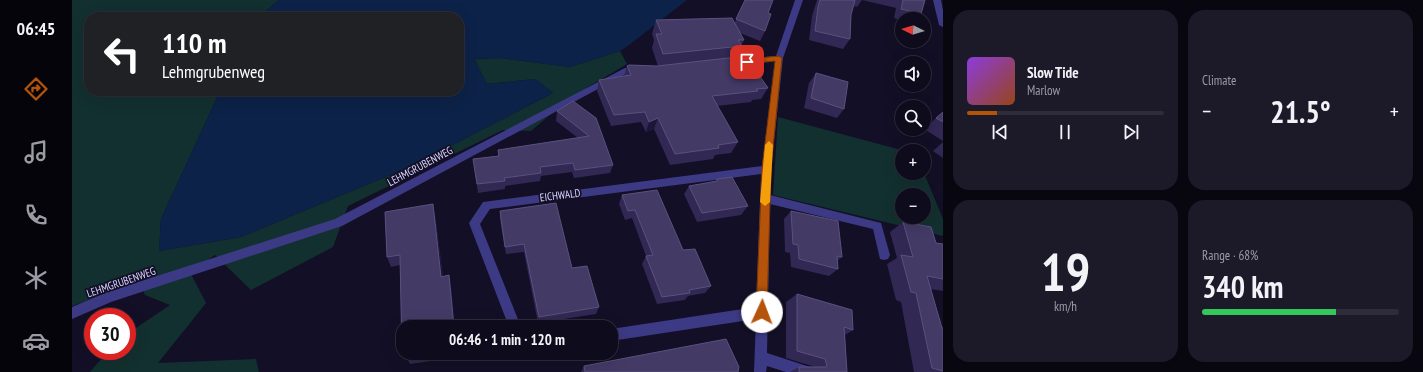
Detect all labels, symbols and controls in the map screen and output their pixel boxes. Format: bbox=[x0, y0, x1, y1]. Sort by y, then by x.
north arrow bbox=[895, 12, 931, 48]
map controls bbox=[895, 12, 931, 224]
text: 06:45 bbox=[17, 17, 55, 40]
text: 110 m bbox=[162, 24, 226, 61]
icon: left bbox=[96, 28, 148, 80]
pin bbox=[730, 45, 764, 79]
icon: arrive bbox=[736, 51, 758, 73]
button: sound bbox=[895, 56, 931, 92]
text: Lehmgrubenweg bbox=[162, 60, 265, 83]
text: Slow Tide bbox=[1027, 63, 1079, 82]
text: Climate bbox=[1202, 72, 1236, 89]
icon: directions bbox=[22, 75, 50, 103]
text: Marlow bbox=[1027, 82, 1060, 99]
text: 21.5° bbox=[1270, 92, 1331, 131]
text: − bbox=[1202, 97, 1211, 125]
text: + bbox=[1390, 97, 1399, 125]
button: search bbox=[895, 100, 931, 136]
icon: previous bbox=[989, 121, 1011, 143]
icon: pause bbox=[1054, 121, 1076, 143]
icon: next bbox=[1120, 121, 1142, 143]
icon: music bbox=[22, 138, 50, 166]
street label: LEHMGRUBENWEG bbox=[385, 143, 455, 189]
button: + bbox=[895, 144, 931, 180]
street label: EICHWALD bbox=[539, 186, 581, 204]
button: − bbox=[895, 188, 931, 224]
icon: phone bbox=[22, 201, 50, 229]
text: 19 bbox=[1041, 238, 1090, 305]
text: Range · 68% bbox=[1202, 247, 1258, 264]
icon: climate bbox=[22, 264, 50, 292]
street label: LEHMGRUBENWEG bbox=[85, 264, 157, 300]
text: 340 km bbox=[1202, 267, 1283, 306]
position arrow bbox=[741, 291, 783, 333]
text: km/h bbox=[1054, 298, 1077, 315]
speed limit sign: 30 bbox=[84, 308, 136, 360]
icon: car bbox=[22, 327, 50, 355]
text: 06:46 · 1 min · 120 m bbox=[449, 330, 565, 349]

